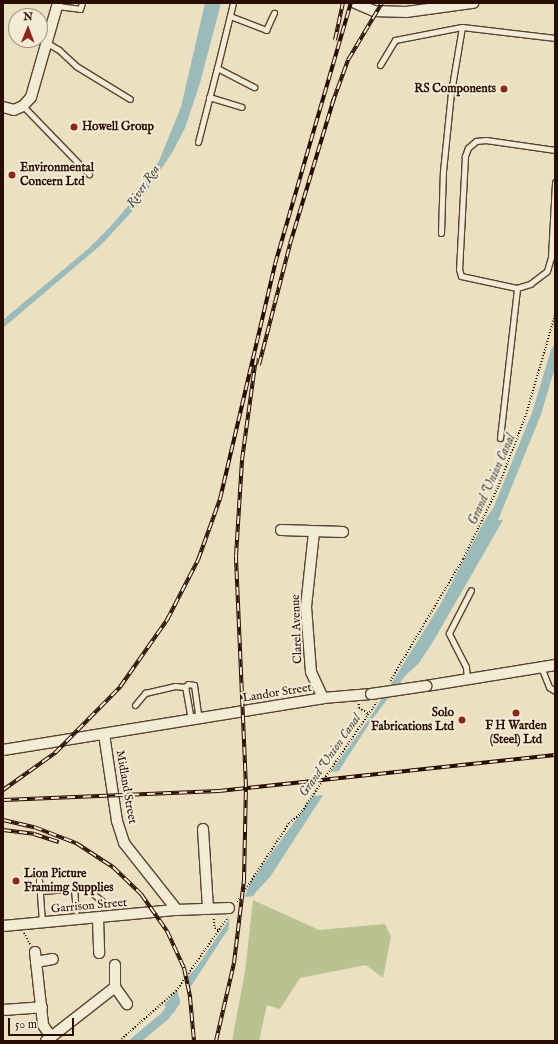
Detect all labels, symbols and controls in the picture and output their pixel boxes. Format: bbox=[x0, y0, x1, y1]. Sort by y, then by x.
north arrow bbox=[8, 8, 48, 48]
text: N bbox=[23, 10, 33, 24]
place label: RS Components bbox=[414, 82, 496, 96]
marker: RS Components bbox=[499, 84, 509, 94]
place label: Howell Group bbox=[82, 120, 154, 134]
marker: Howell Group bbox=[69, 122, 79, 132]
place label: Environmental Concern Ltd bbox=[20, 161, 94, 189]
water label: River Rea bbox=[124, 163, 164, 211]
marker: Environmental Concern Ltd bbox=[7, 170, 17, 180]
water label: Grand Union Canal bbox=[466, 432, 520, 528]
street label: Clarel Avenue bbox=[289, 594, 305, 664]
street label: Landor Street bbox=[241, 680, 313, 706]
place label: Solo Fabrications Ltd bbox=[371, 706, 454, 734]
marker: F H Warden (Steel) Ltd bbox=[511, 708, 521, 718]
water label: Grand Union Canal bbox=[297, 711, 365, 801]
marker: Solo Fabrications Ltd bbox=[457, 715, 467, 725]
place label: F H Warden (Steel) Ltd bbox=[485, 719, 547, 747]
street label: Midland Street bbox=[112, 749, 140, 825]
place label: Lion Picture Framimg Supplies bbox=[24, 867, 113, 895]
marker: Lion Picture Framimg Supplies bbox=[11, 876, 21, 886]
street label: Garrison Street bbox=[50, 896, 128, 916]
scale bar bbox=[10, 1010, 76, 1036]
text: 50 m bbox=[15, 1017, 37, 1032]

